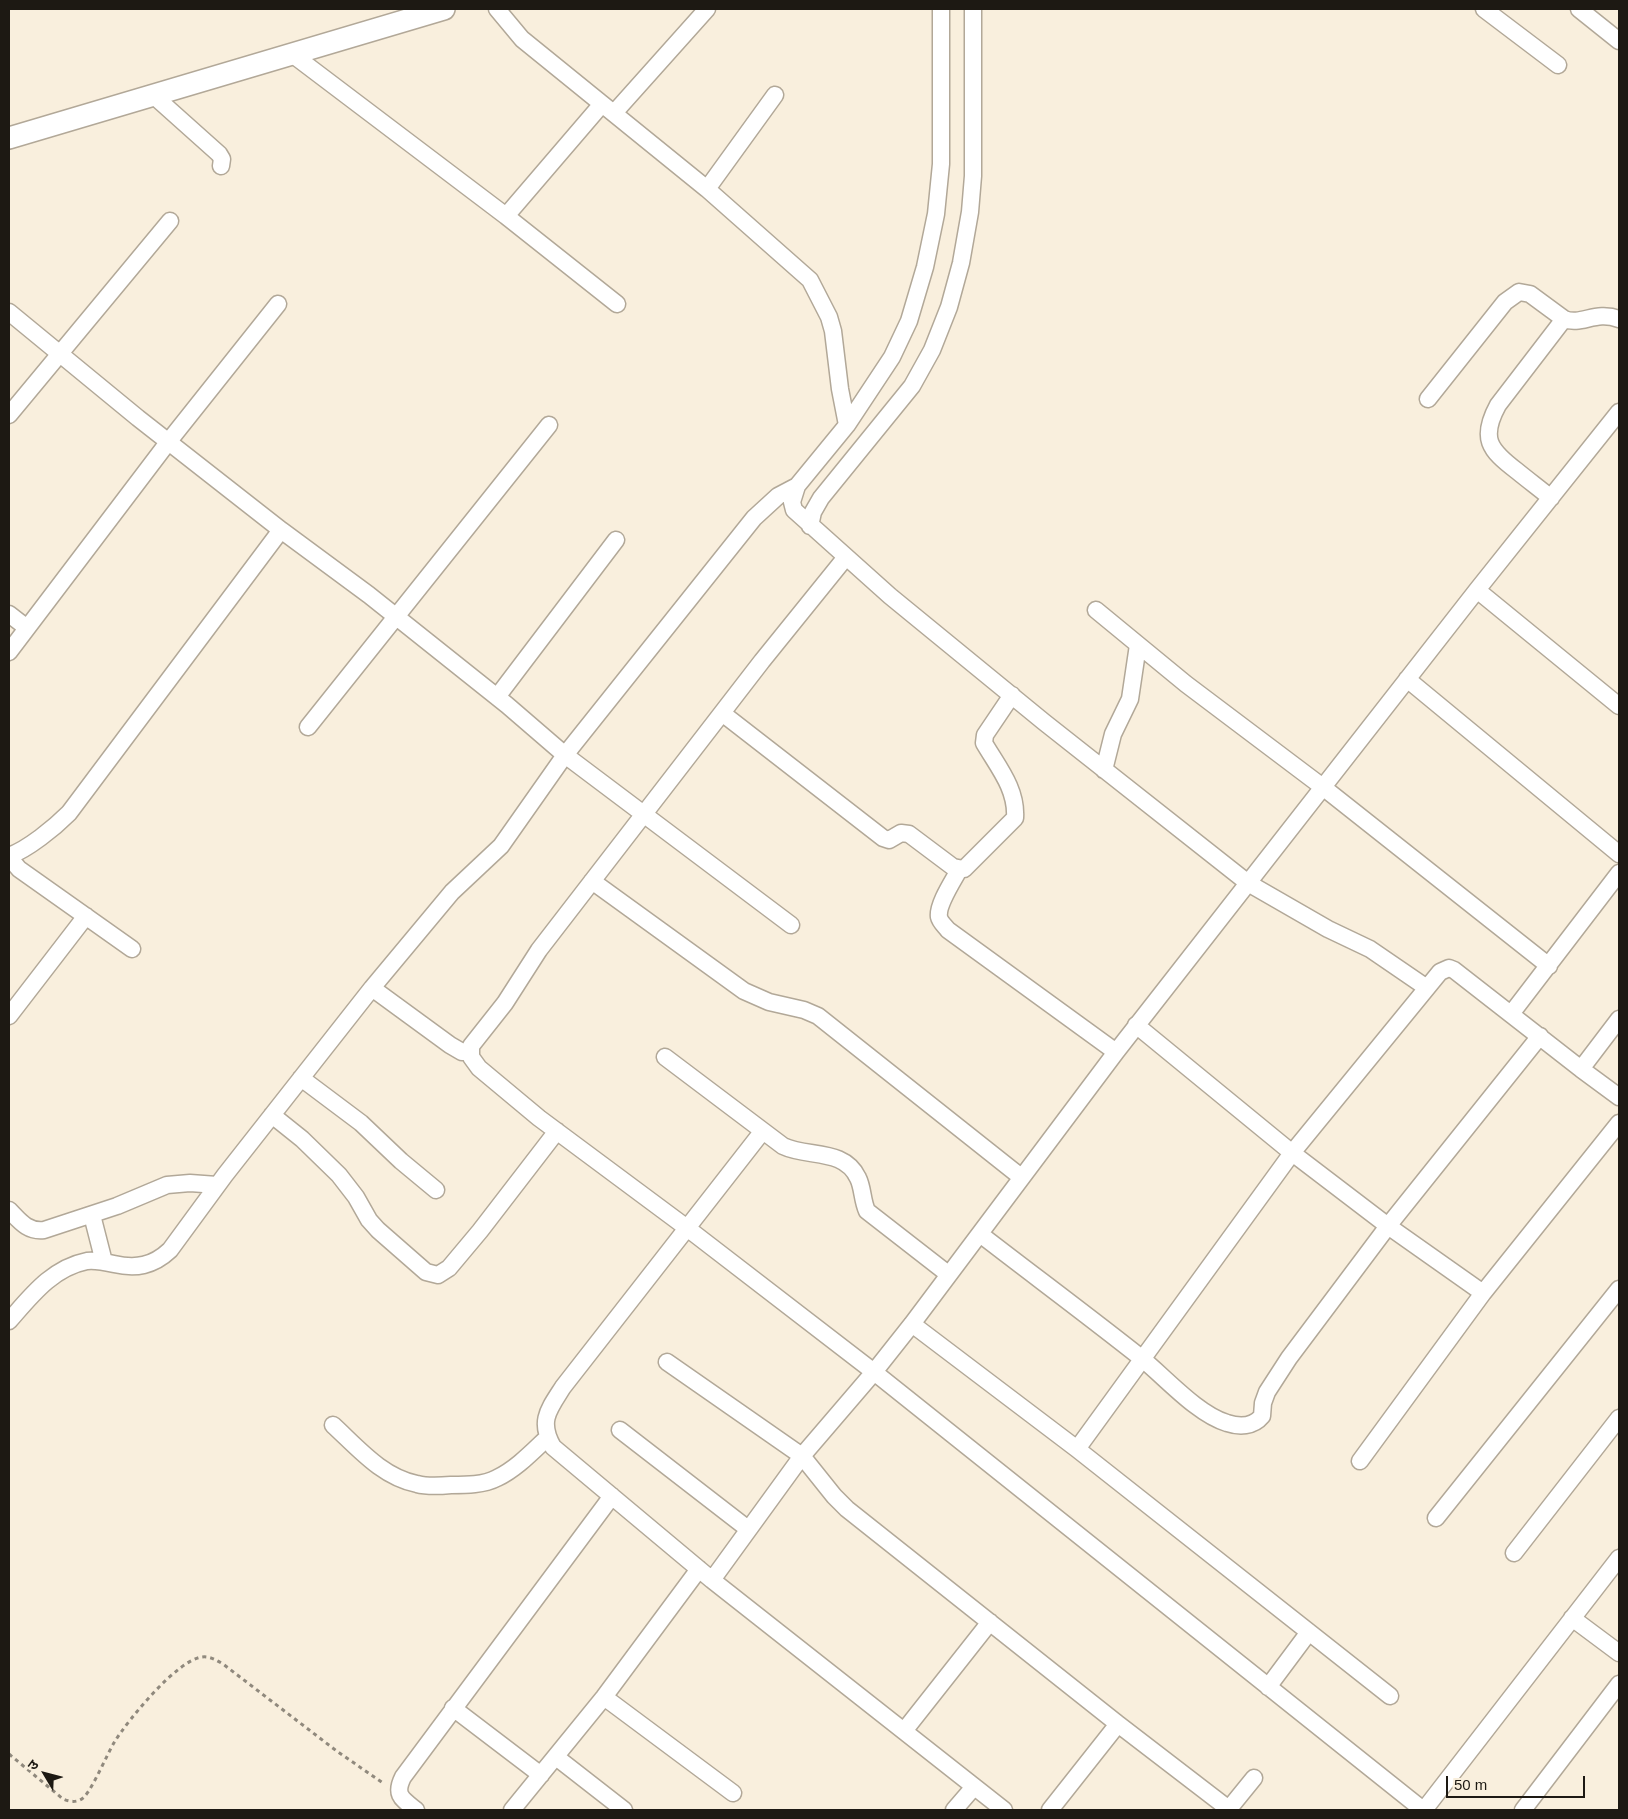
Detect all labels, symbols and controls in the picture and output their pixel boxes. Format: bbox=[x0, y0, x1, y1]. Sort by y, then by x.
north arrow bbox=[20, 1749, 70, 1799]
text: उ bbox=[24, 1757, 42, 1773]
scale bar bbox=[1448, 1766, 1587, 1798]
text: 50 m bbox=[1454, 1776, 1487, 1793]

